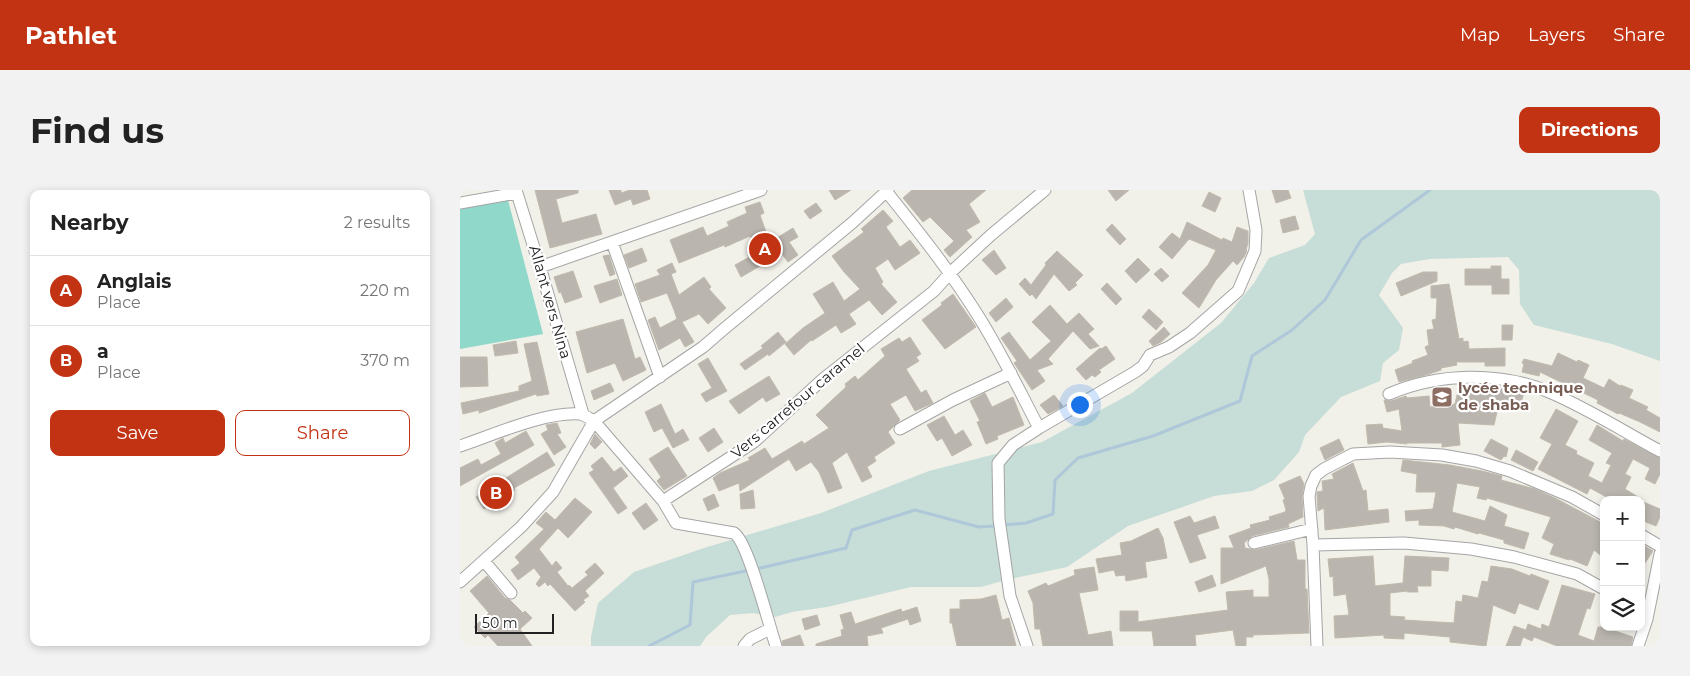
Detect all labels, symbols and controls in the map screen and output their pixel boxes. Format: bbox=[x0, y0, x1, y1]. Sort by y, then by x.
text: Pathlet bbox=[25, 21, 117, 50]
text: Map bbox=[1460, 24, 1500, 46]
text: Layers bbox=[1528, 24, 1585, 46]
text: Share bbox=[1613, 24, 1665, 46]
button: Directions bbox=[1519, 107, 1660, 153]
text: Find us bbox=[30, 109, 164, 152]
text: Nearby bbox=[50, 210, 129, 235]
text: 2 results bbox=[344, 213, 410, 232]
pin: A bbox=[749, 230, 781, 268]
street label: Allant vers Nina bbox=[525, 243, 576, 361]
text: Anglais bbox=[97, 270, 171, 293]
text: A bbox=[60, 281, 72, 300]
text: 220 m bbox=[360, 281, 410, 300]
text: Place bbox=[97, 293, 141, 312]
street label: Vers carrefour caramel bbox=[727, 339, 869, 462]
text: a bbox=[97, 340, 109, 363]
text: B bbox=[60, 351, 72, 370]
text: 370 m bbox=[360, 351, 410, 370]
text: Place bbox=[97, 363, 141, 382]
place label: lycée technique de shaba bbox=[1458, 378, 1583, 414]
school or university icon: lycée technique de shaba bbox=[1430, 385, 1454, 409]
your location bbox=[1067, 392, 1093, 418]
button: Save bbox=[50, 410, 225, 456]
button: Share bbox=[235, 410, 410, 456]
pin: B bbox=[480, 474, 512, 512]
map controls bbox=[1600, 496, 1645, 631]
button: + bbox=[1600, 496, 1645, 541]
button: − bbox=[1600, 541, 1645, 586]
button: layers bbox=[1600, 586, 1645, 631]
scale bar bbox=[475, 611, 554, 634]
text: 50 m bbox=[482, 614, 518, 632]

